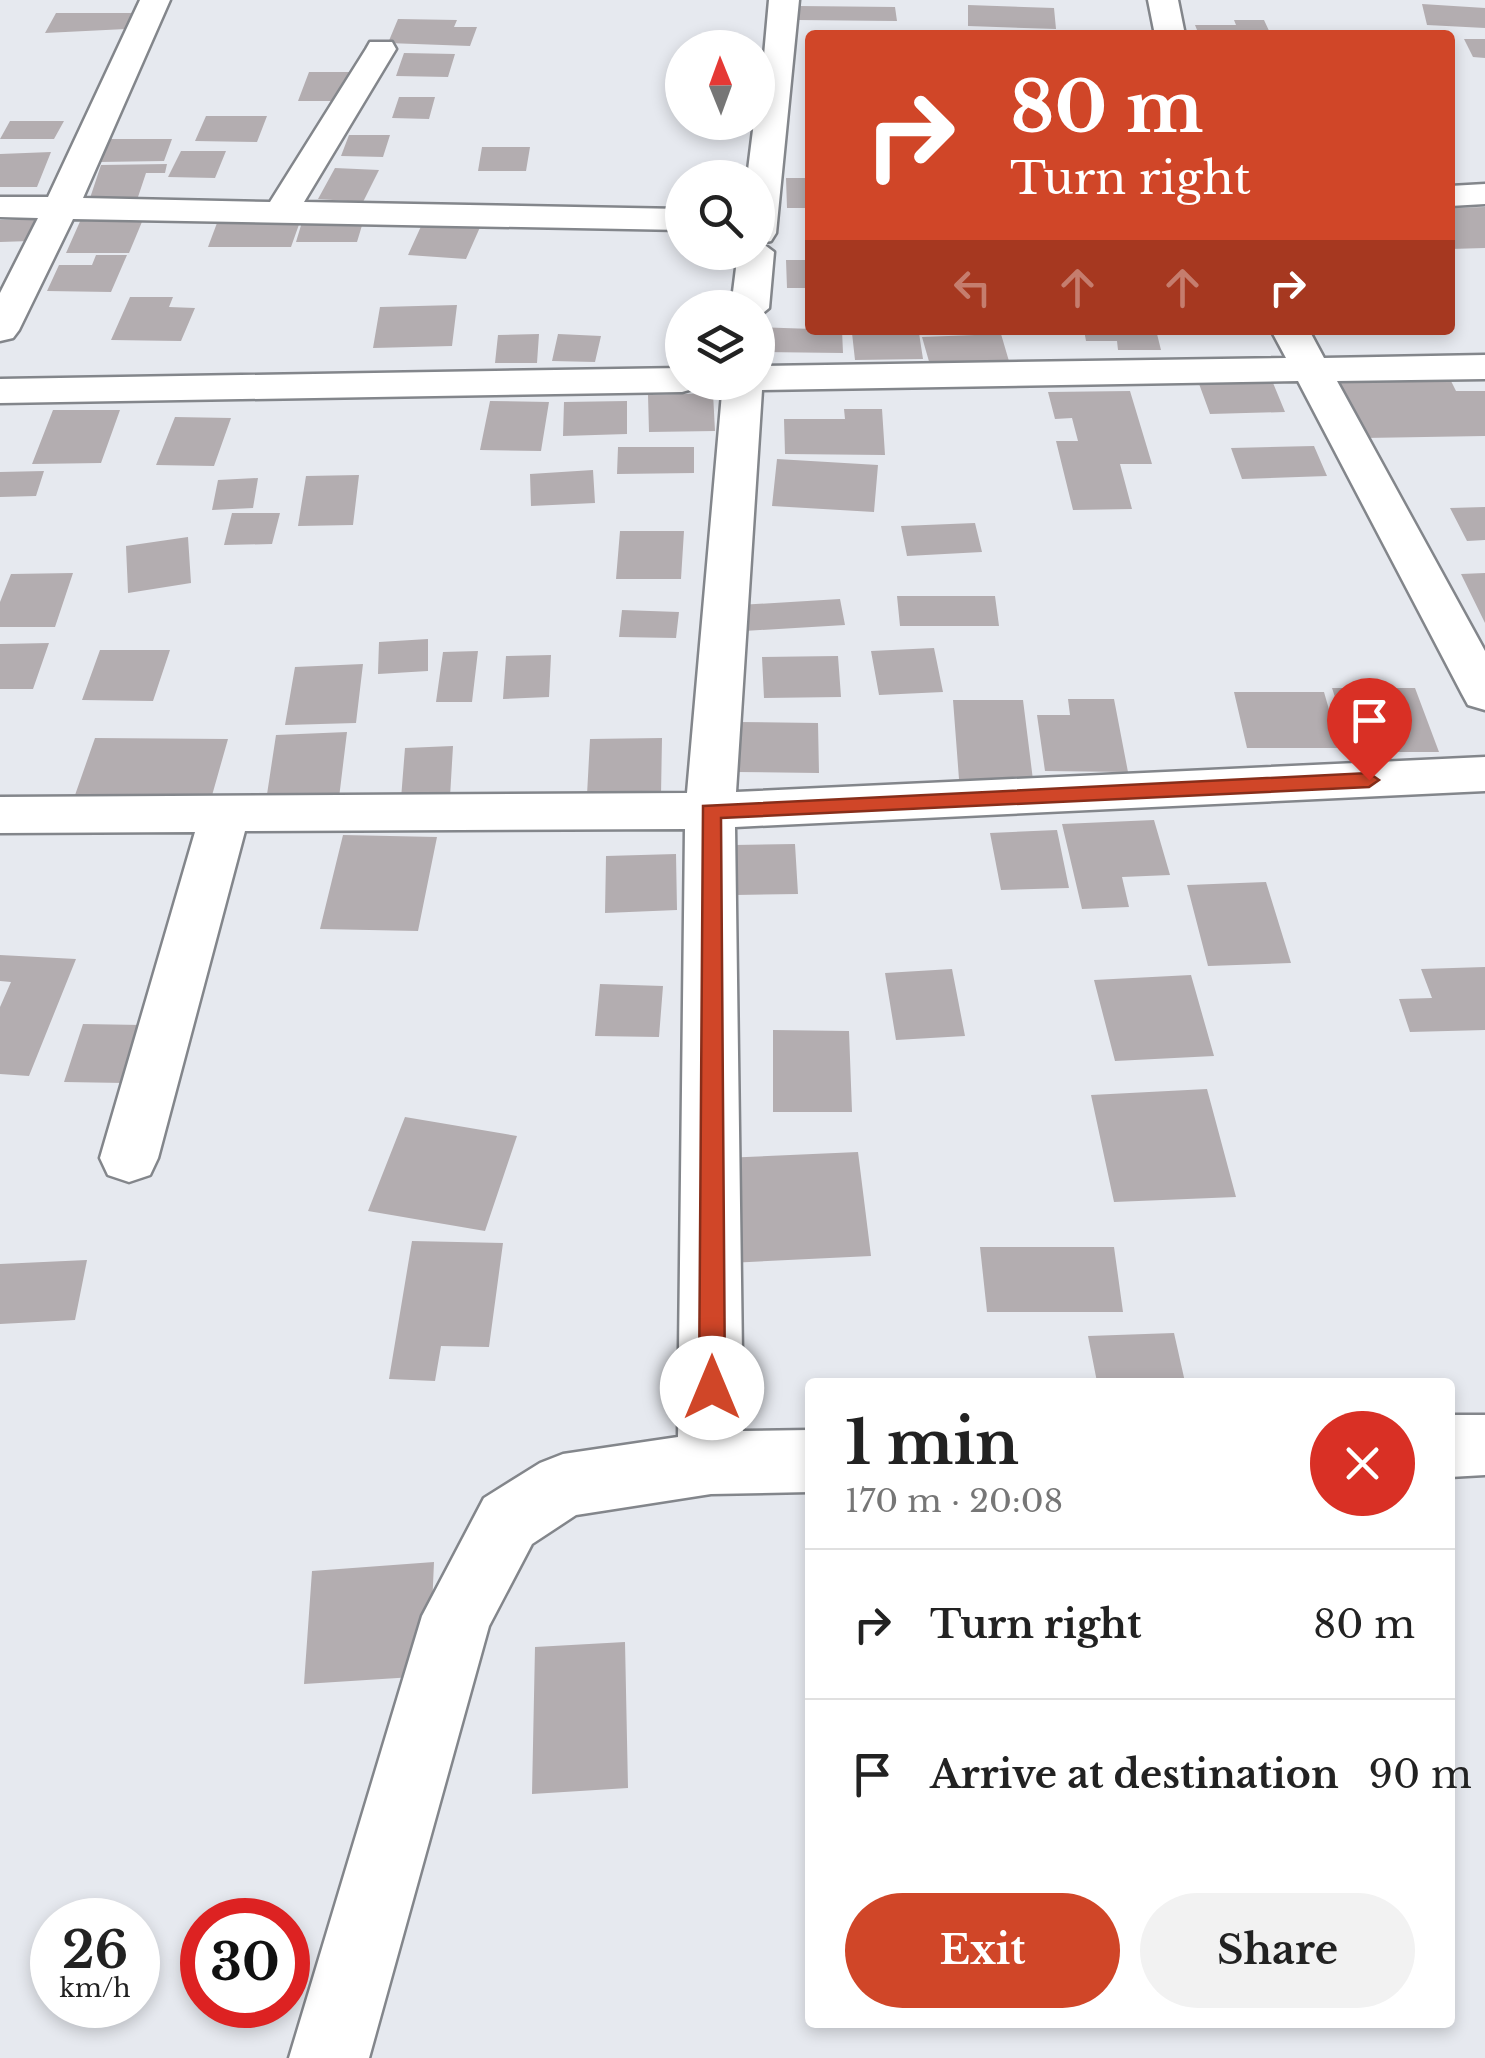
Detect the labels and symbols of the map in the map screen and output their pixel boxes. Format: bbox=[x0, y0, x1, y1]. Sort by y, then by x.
north arrow bbox=[665, 30, 775, 140]
pin bbox=[1327, 678, 1412, 781]
position arrow bbox=[660, 1336, 764, 1440]
speed limit sign: 30 bbox=[180, 1898, 310, 2028]

